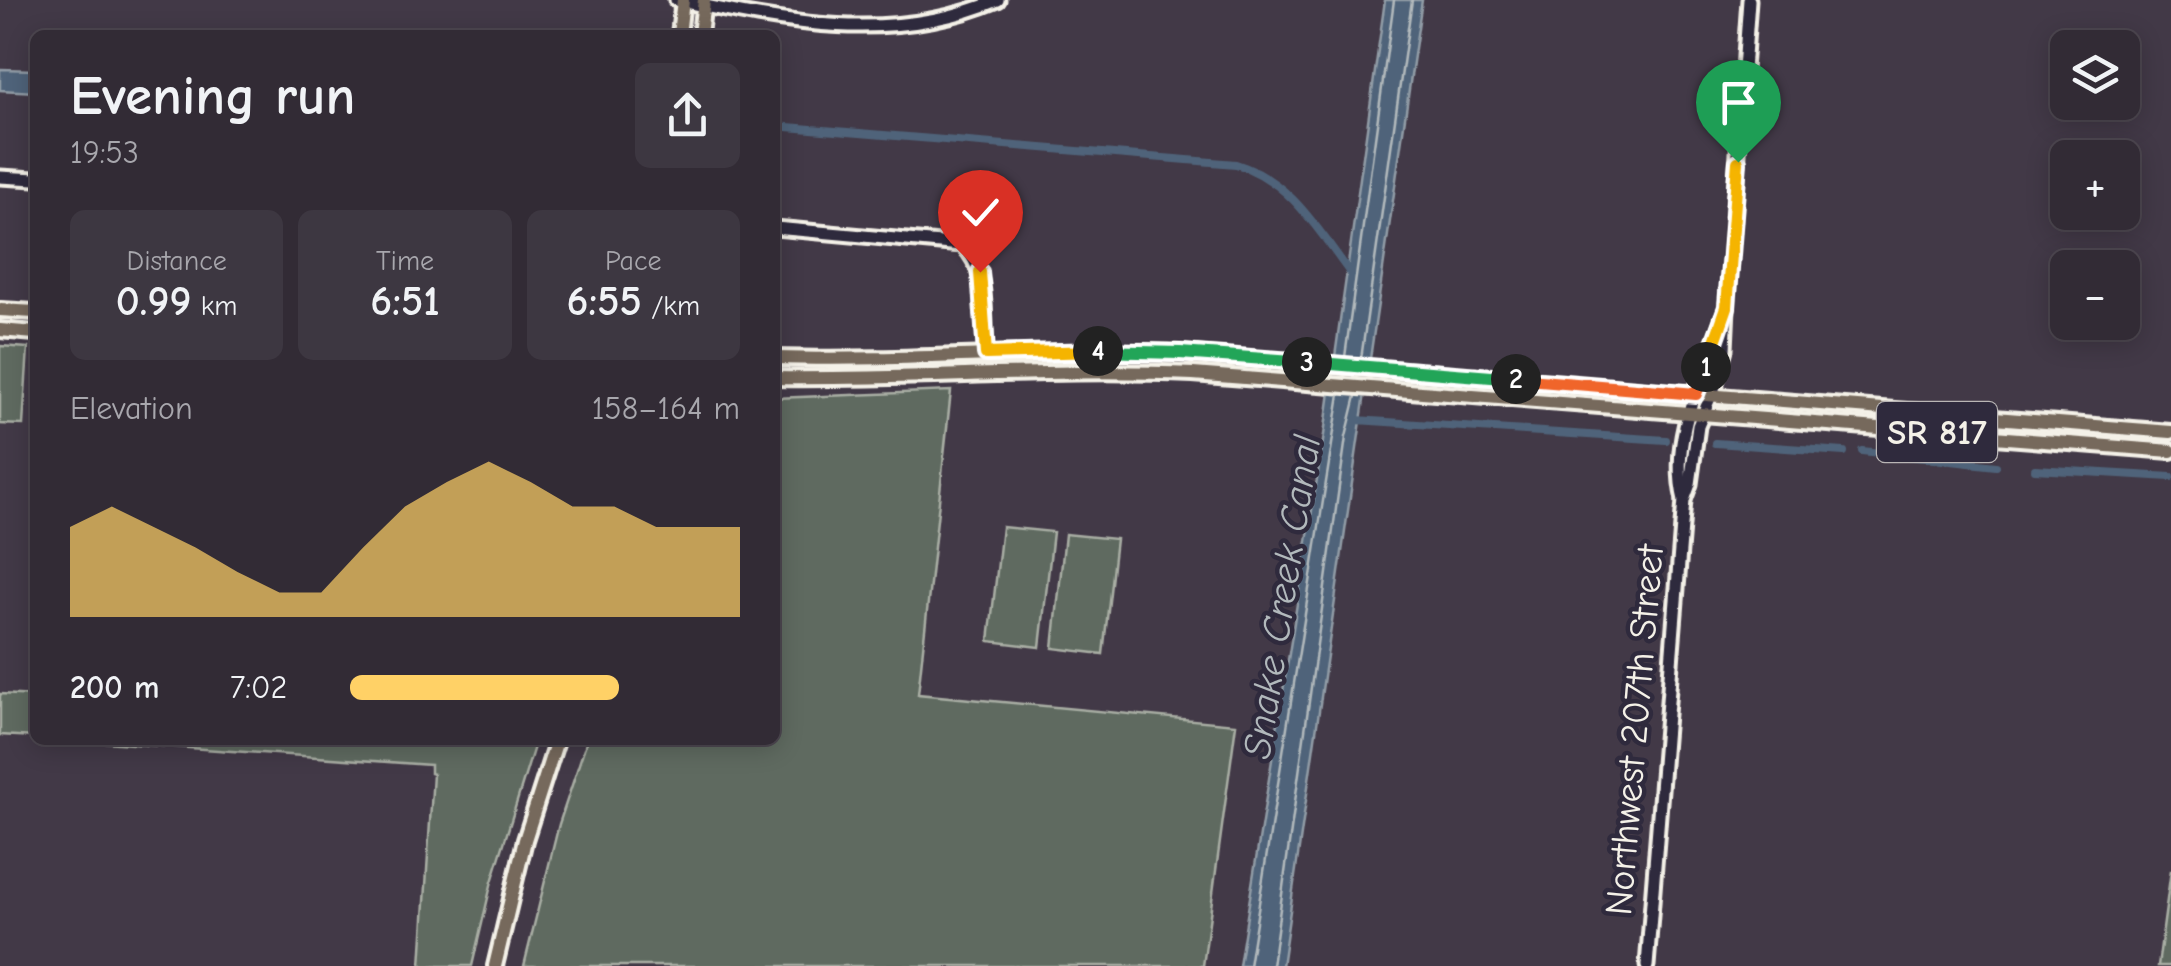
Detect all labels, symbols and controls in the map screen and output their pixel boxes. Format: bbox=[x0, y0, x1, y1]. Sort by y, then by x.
map controls bbox=[2050, 30, 2140, 340]
button: layers bbox=[2050, 30, 2140, 120]
pin bbox=[1696, 60, 1781, 163]
button: share bbox=[635, 63, 740, 168]
text: Evening run bbox=[70, 64, 355, 128]
icon: arrive bbox=[1711, 75, 1766, 130]
text: 19:53 bbox=[70, 134, 139, 171]
button: + bbox=[2050, 140, 2140, 230]
pin bbox=[938, 170, 1023, 273]
icon: check bbox=[953, 185, 1008, 240]
text: Distance bbox=[127, 245, 227, 277]
text: Time bbox=[376, 245, 434, 277]
text: Pace bbox=[605, 245, 662, 277]
button: − bbox=[2050, 250, 2140, 340]
text: 0.99 bbox=[116, 277, 191, 326]
text: 6:51 bbox=[370, 277, 440, 326]
text: 6:55 bbox=[567, 277, 642, 326]
text: km bbox=[191, 290, 237, 322]
text: /km bbox=[642, 290, 700, 322]
pin: 4 bbox=[1073, 326, 1123, 376]
text: 4 bbox=[1091, 335, 1105, 367]
pin: 3 bbox=[1282, 337, 1332, 387]
pin: 1 bbox=[1681, 342, 1731, 392]
text: 3 bbox=[1300, 346, 1314, 378]
text: 1 bbox=[1700, 351, 1712, 383]
pin: 2 bbox=[1491, 354, 1541, 404]
text: 2 bbox=[1509, 363, 1523, 395]
text: Elevation bbox=[70, 390, 193, 427]
text: 158–164 m bbox=[592, 390, 740, 427]
road number: SR 817 bbox=[1877, 402, 1997, 462]
water label: Snake Creek Canal bbox=[1234, 431, 1330, 762]
street label: Northwest 207th Street bbox=[1597, 542, 1673, 917]
text: 200 m bbox=[70, 669, 159, 706]
text: 7:02 bbox=[230, 669, 287, 706]

